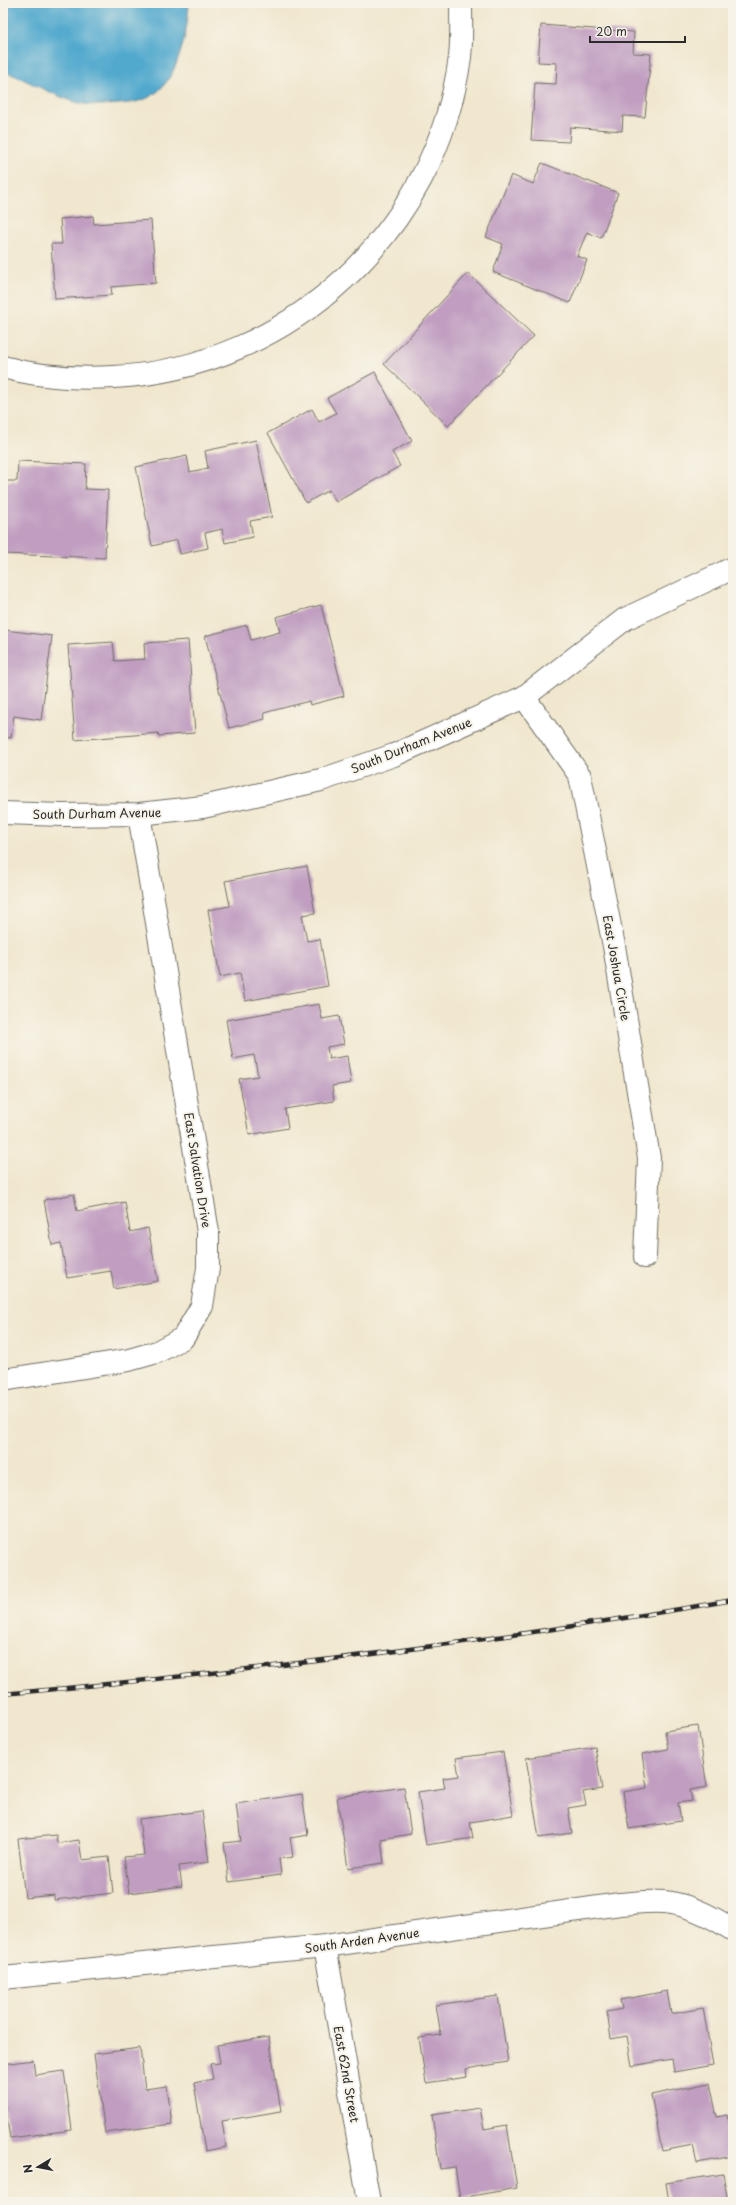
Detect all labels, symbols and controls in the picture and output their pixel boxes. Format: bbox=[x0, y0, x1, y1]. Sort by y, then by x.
scale bar bbox=[590, 18, 685, 44]
text: 20 m bbox=[596, 22, 627, 40]
street label: South Durham Avenue bbox=[348, 712, 474, 777]
street label: South Durham Avenue bbox=[33, 803, 162, 823]
street label: East Joshua Circle bbox=[599, 914, 635, 1023]
street label: East Salvation Drive bbox=[180, 1111, 216, 1229]
street label: South Arden Avenue bbox=[304, 1923, 420, 1957]
street label: East 62nd Street bbox=[330, 2024, 364, 2124]
north arrow bbox=[18, 2147, 58, 2187]
text: N bbox=[18, 2163, 37, 2175]

